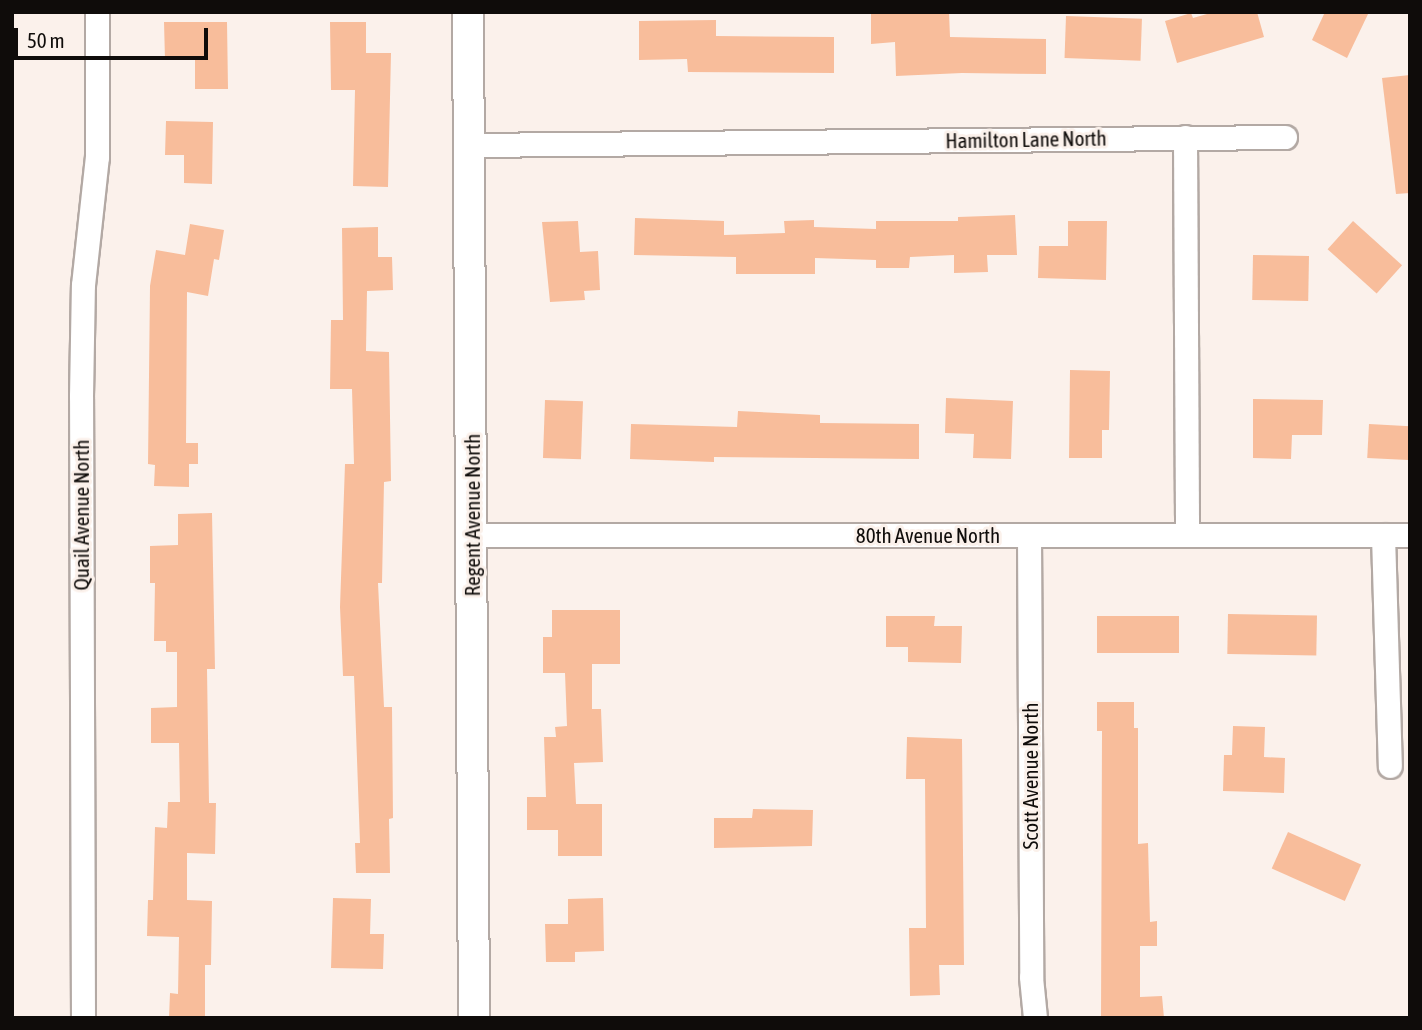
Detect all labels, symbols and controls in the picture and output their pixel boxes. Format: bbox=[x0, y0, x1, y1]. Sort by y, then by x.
scale bar bbox=[18, 14, 212, 58]
text: 50 m bbox=[27, 28, 65, 52]
street label: Hamilton Lane North bbox=[945, 125, 1107, 153]
street label: Regent Avenue North bbox=[459, 434, 485, 596]
street label: Quail Avenue North bbox=[68, 440, 94, 590]
street label: 80th Avenue North bbox=[856, 522, 1000, 548]
street label: Scott Avenue North bbox=[1017, 703, 1043, 849]

